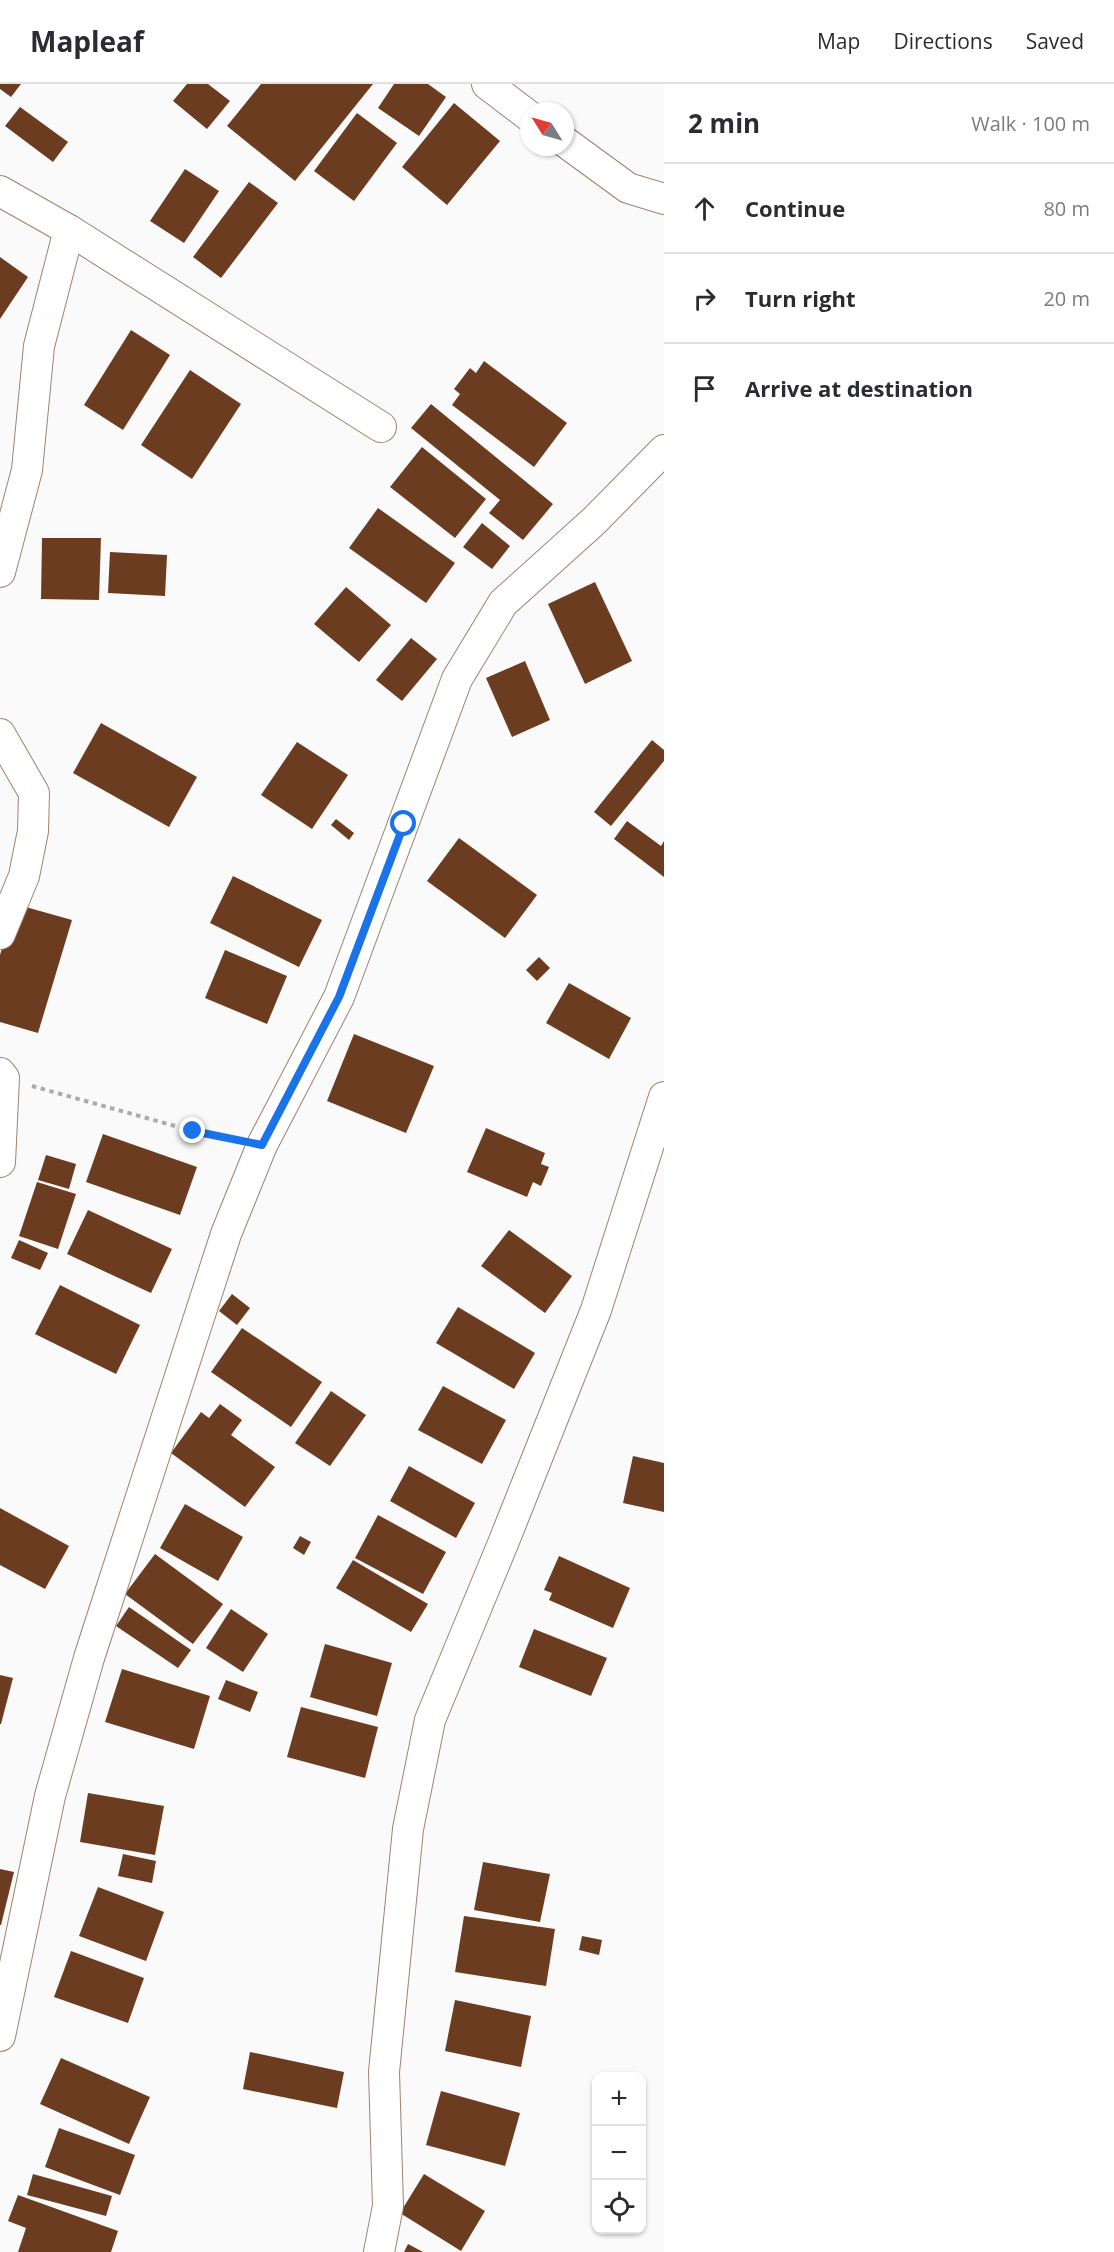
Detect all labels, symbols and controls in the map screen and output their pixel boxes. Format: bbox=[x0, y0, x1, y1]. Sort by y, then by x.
text: Mapleaf bbox=[30, 22, 144, 60]
text: Map bbox=[817, 27, 860, 55]
text: Directions bbox=[893, 27, 993, 55]
text: Saved bbox=[1026, 27, 1084, 55]
north arrow bbox=[520, 102, 574, 156]
text: 2 min bbox=[688, 105, 760, 141]
text: Walk · 100 m bbox=[971, 110, 1090, 137]
icon: ahead bbox=[688, 192, 721, 225]
text: Continue bbox=[745, 193, 845, 223]
text: 80 m bbox=[1043, 195, 1090, 222]
icon: right bbox=[688, 282, 721, 315]
text: Turn right bbox=[745, 283, 856, 313]
text: 20 m bbox=[1043, 285, 1090, 312]
icon: arrive bbox=[688, 372, 721, 405]
text: Arrive at destination bbox=[745, 373, 973, 403]
route start bbox=[390, 810, 416, 836]
route end bbox=[179, 1117, 205, 1143]
map controls bbox=[592, 2072, 646, 2234]
button: + bbox=[592, 2072, 646, 2126]
button: − bbox=[592, 2126, 646, 2180]
button: locate bbox=[592, 2180, 646, 2234]

